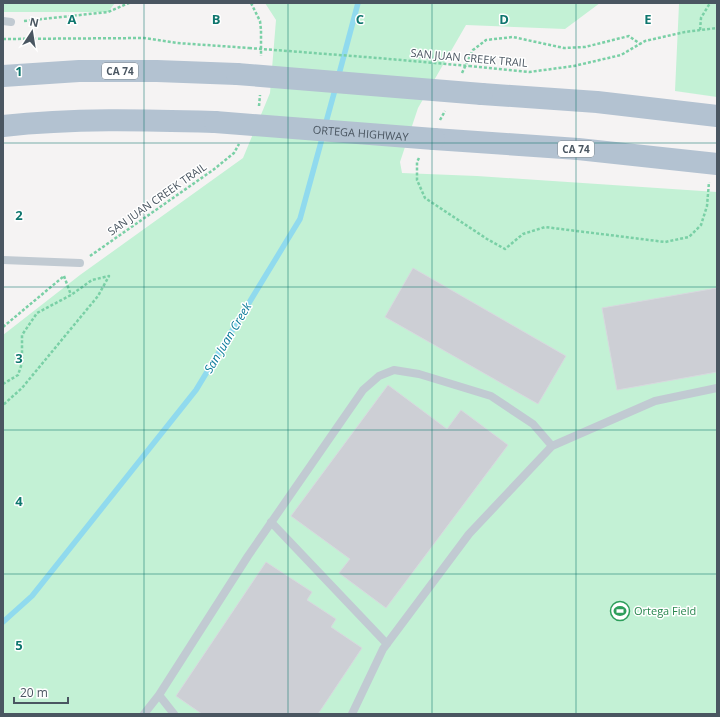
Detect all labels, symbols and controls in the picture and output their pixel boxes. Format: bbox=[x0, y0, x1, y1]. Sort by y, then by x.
text: A bbox=[68, 10, 77, 28]
text: B bbox=[212, 10, 221, 28]
text: C bbox=[356, 10, 364, 28]
text: D bbox=[499, 10, 509, 28]
text: E bbox=[644, 10, 652, 28]
north arrow bbox=[12, 12, 52, 52]
text: N bbox=[28, 13, 40, 30]
street label: SAN JUAN CREEK TRAIL bbox=[410, 45, 528, 70]
text: 1 bbox=[15, 62, 23, 80]
road number: CA 74 bbox=[102, 63, 138, 79]
street label: ORTEGA HIGHWAY bbox=[312, 122, 410, 144]
road number: CA 74 bbox=[558, 141, 594, 157]
street label: SAN JUAN CREEK TRAIL bbox=[104, 159, 209, 238]
text: 2 bbox=[15, 206, 23, 224]
water label: San Juan Creek bbox=[200, 298, 256, 376]
text: 3 bbox=[15, 349, 23, 367]
text: 4 bbox=[15, 492, 23, 510]
sports icon: Ortega Field bbox=[609, 600, 631, 622]
place label: Ortega Field bbox=[634, 603, 696, 618]
text: 5 bbox=[15, 636, 23, 654]
scale bar bbox=[14, 679, 68, 705]
text: 20 m bbox=[20, 684, 48, 701]

